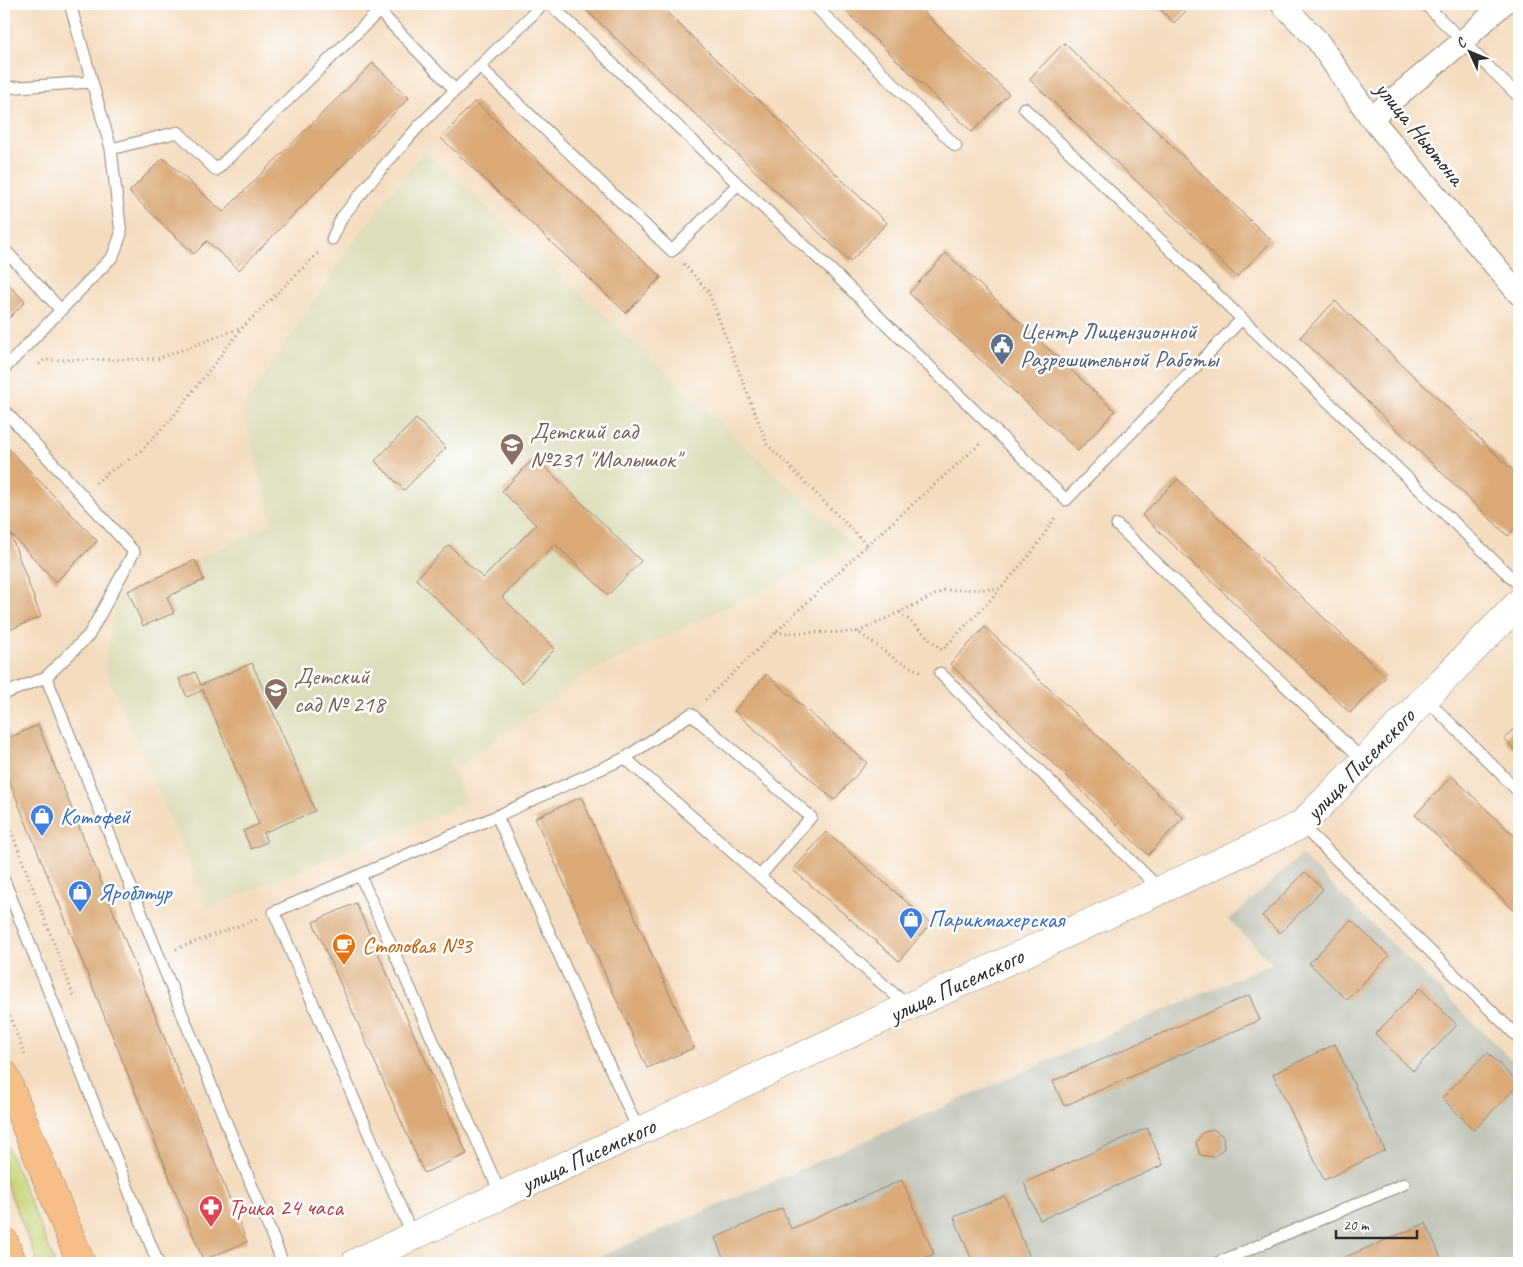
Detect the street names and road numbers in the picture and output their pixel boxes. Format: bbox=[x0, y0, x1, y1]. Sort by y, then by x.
street label: улица Ньютона bbox=[1368, 73, 1473, 193]
street label: улица Писемского bbox=[1297, 700, 1422, 828]
street label: улица Писемского bbox=[882, 940, 1029, 1030]
street label: улица Писемского bbox=[514, 1110, 661, 1200]

